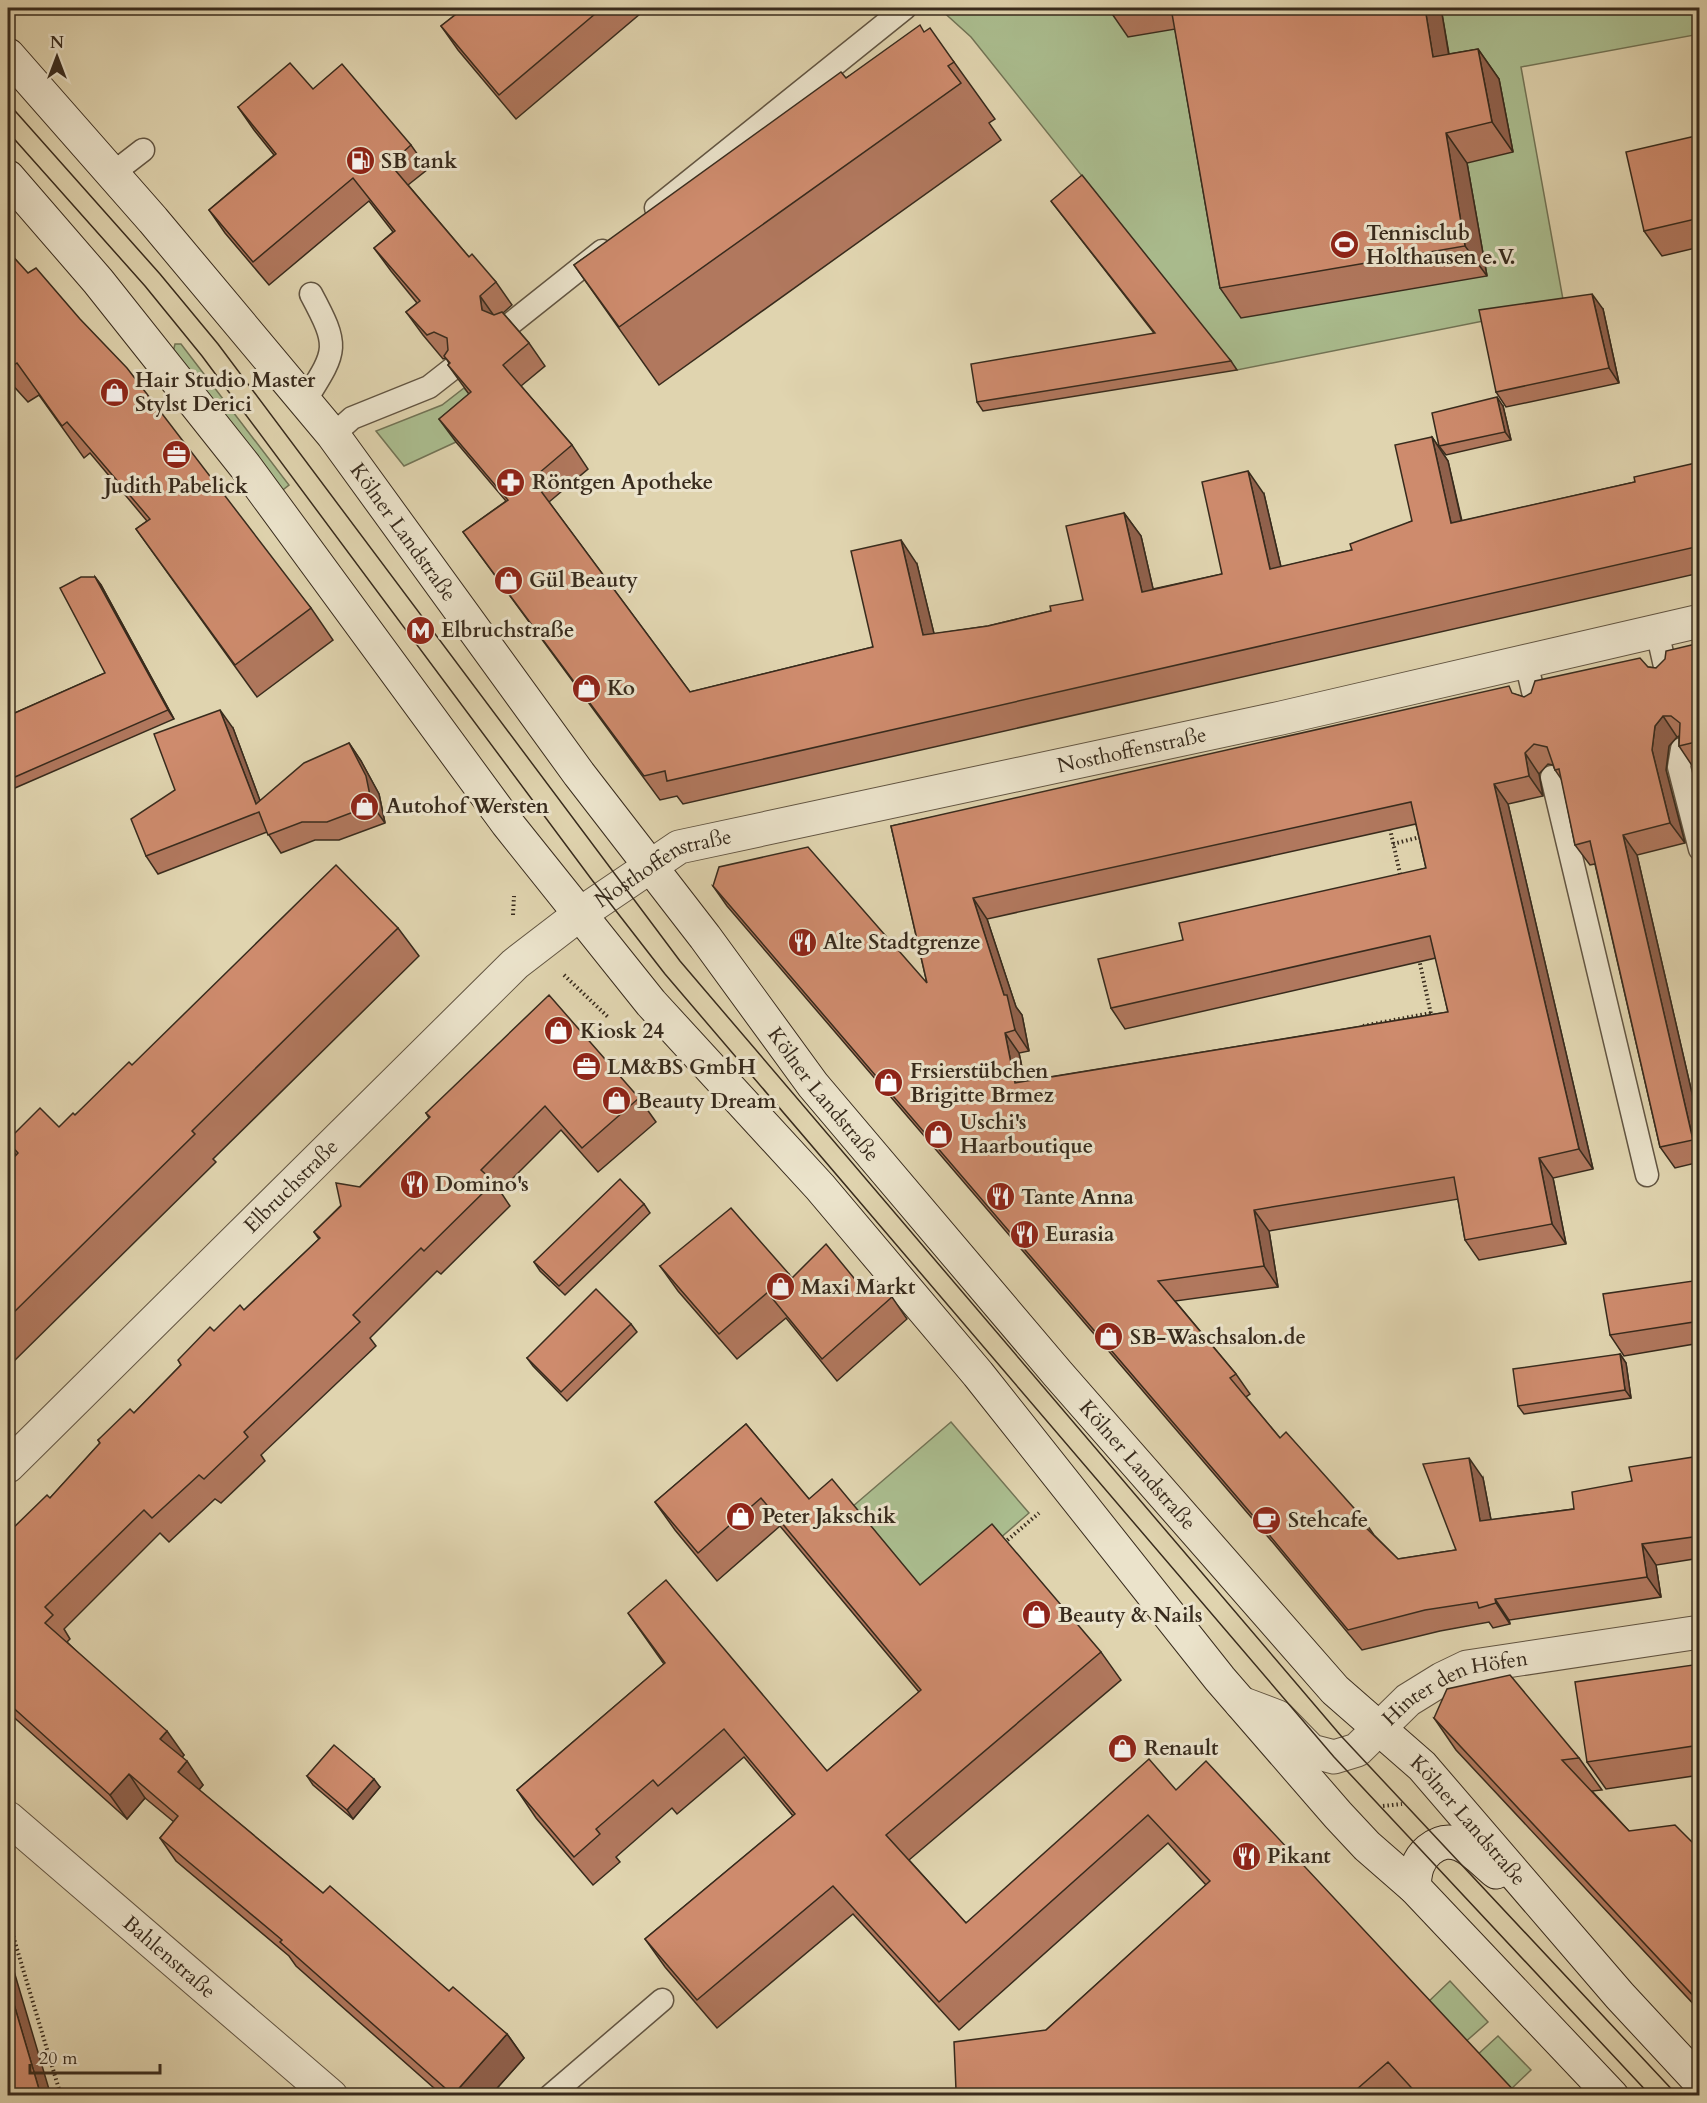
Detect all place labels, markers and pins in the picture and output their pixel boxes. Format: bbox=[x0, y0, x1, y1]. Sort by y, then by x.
fuel station icon: SB tank bbox=[344, 145, 376, 177]
place label: SB tank bbox=[381, 147, 457, 176]
place label: Tennisclub Holthausen e.V. bbox=[1366, 219, 1516, 272]
sports icon: Tennisclub Holthausen e.V. bbox=[1329, 229, 1361, 261]
place label: Hair Studio Master Stylst Derici bbox=[135, 366, 316, 419]
shop icon: Hair Studio Master Stylst Derici bbox=[98, 376, 130, 408]
office icon: Judith Pabelick bbox=[160, 439, 192, 471]
pharmacy icon: Röntgen Apotheke bbox=[495, 466, 527, 498]
place label: Röntgen Apotheke bbox=[532, 468, 713, 497]
place label: Judith Pabelick bbox=[101, 472, 248, 501]
shop icon: Gül Beauty bbox=[492, 564, 524, 596]
place label: Gül Beauty bbox=[529, 566, 638, 595]
metro station icon: Elbruchstraße bbox=[404, 614, 436, 646]
place label: Elbruchstraße bbox=[441, 616, 574, 645]
shop icon: Ko bbox=[570, 672, 602, 704]
place label: Ko bbox=[607, 674, 635, 703]
shop icon: Autohof Wersten bbox=[349, 790, 381, 822]
place label: Autohof Wersten bbox=[386, 792, 550, 821]
restaurant icon: Alte Stadtgrenze bbox=[786, 926, 818, 958]
place label: Alte Stadtgrenze bbox=[823, 928, 981, 957]
shop icon: Kiosk 24 bbox=[543, 1015, 575, 1047]
place label: Kiosk 24 bbox=[580, 1017, 664, 1046]
office icon: LM&BS GmbH bbox=[570, 1051, 602, 1083]
place label: LM&BS GmbH bbox=[607, 1053, 756, 1082]
place label: Frsierstübchen Brigitte Brmez bbox=[910, 1057, 1055, 1110]
shop icon: Frsierstübchen Brigitte Brmez bbox=[873, 1067, 905, 1099]
shop icon: Beauty Dream bbox=[600, 1085, 632, 1117]
place label: Beauty Dream bbox=[637, 1087, 777, 1116]
place label: Uschi's Haarboutique bbox=[960, 1108, 1093, 1161]
shop icon: Uschi's Haarboutique bbox=[923, 1118, 955, 1150]
restaurant icon: Domino's bbox=[398, 1168, 430, 1200]
place label: Domino's bbox=[435, 1170, 529, 1199]
restaurant icon: Tante Anna bbox=[984, 1181, 1016, 1213]
place label: Tante Anna bbox=[1021, 1183, 1134, 1212]
restaurant icon: Eurasia bbox=[1008, 1218, 1040, 1250]
place label: Eurasia bbox=[1045, 1220, 1115, 1249]
shop icon: Maxi Markt bbox=[764, 1271, 796, 1303]
place label: Maxi Markt bbox=[801, 1273, 916, 1302]
shop icon: SB-Waschsalon.de bbox=[1093, 1321, 1125, 1353]
place label: SB-Waschsalon.de bbox=[1130, 1323, 1306, 1352]
shop icon: Peter Jakschik bbox=[725, 1500, 757, 1532]
place label: Peter Jakschik bbox=[762, 1502, 896, 1531]
cafe icon: Stehcafe bbox=[1251, 1504, 1283, 1536]
place label: Stehcafe bbox=[1288, 1506, 1368, 1535]
shop icon: Beauty & Nails bbox=[1021, 1599, 1053, 1631]
place label: Beauty & Nails bbox=[1058, 1601, 1203, 1630]
shop icon: Renault bbox=[1107, 1732, 1139, 1764]
place label: Renault bbox=[1144, 1734, 1219, 1763]
restaurant icon: Pikant bbox=[1230, 1840, 1262, 1872]
place label: Pikant bbox=[1267, 1842, 1331, 1871]

